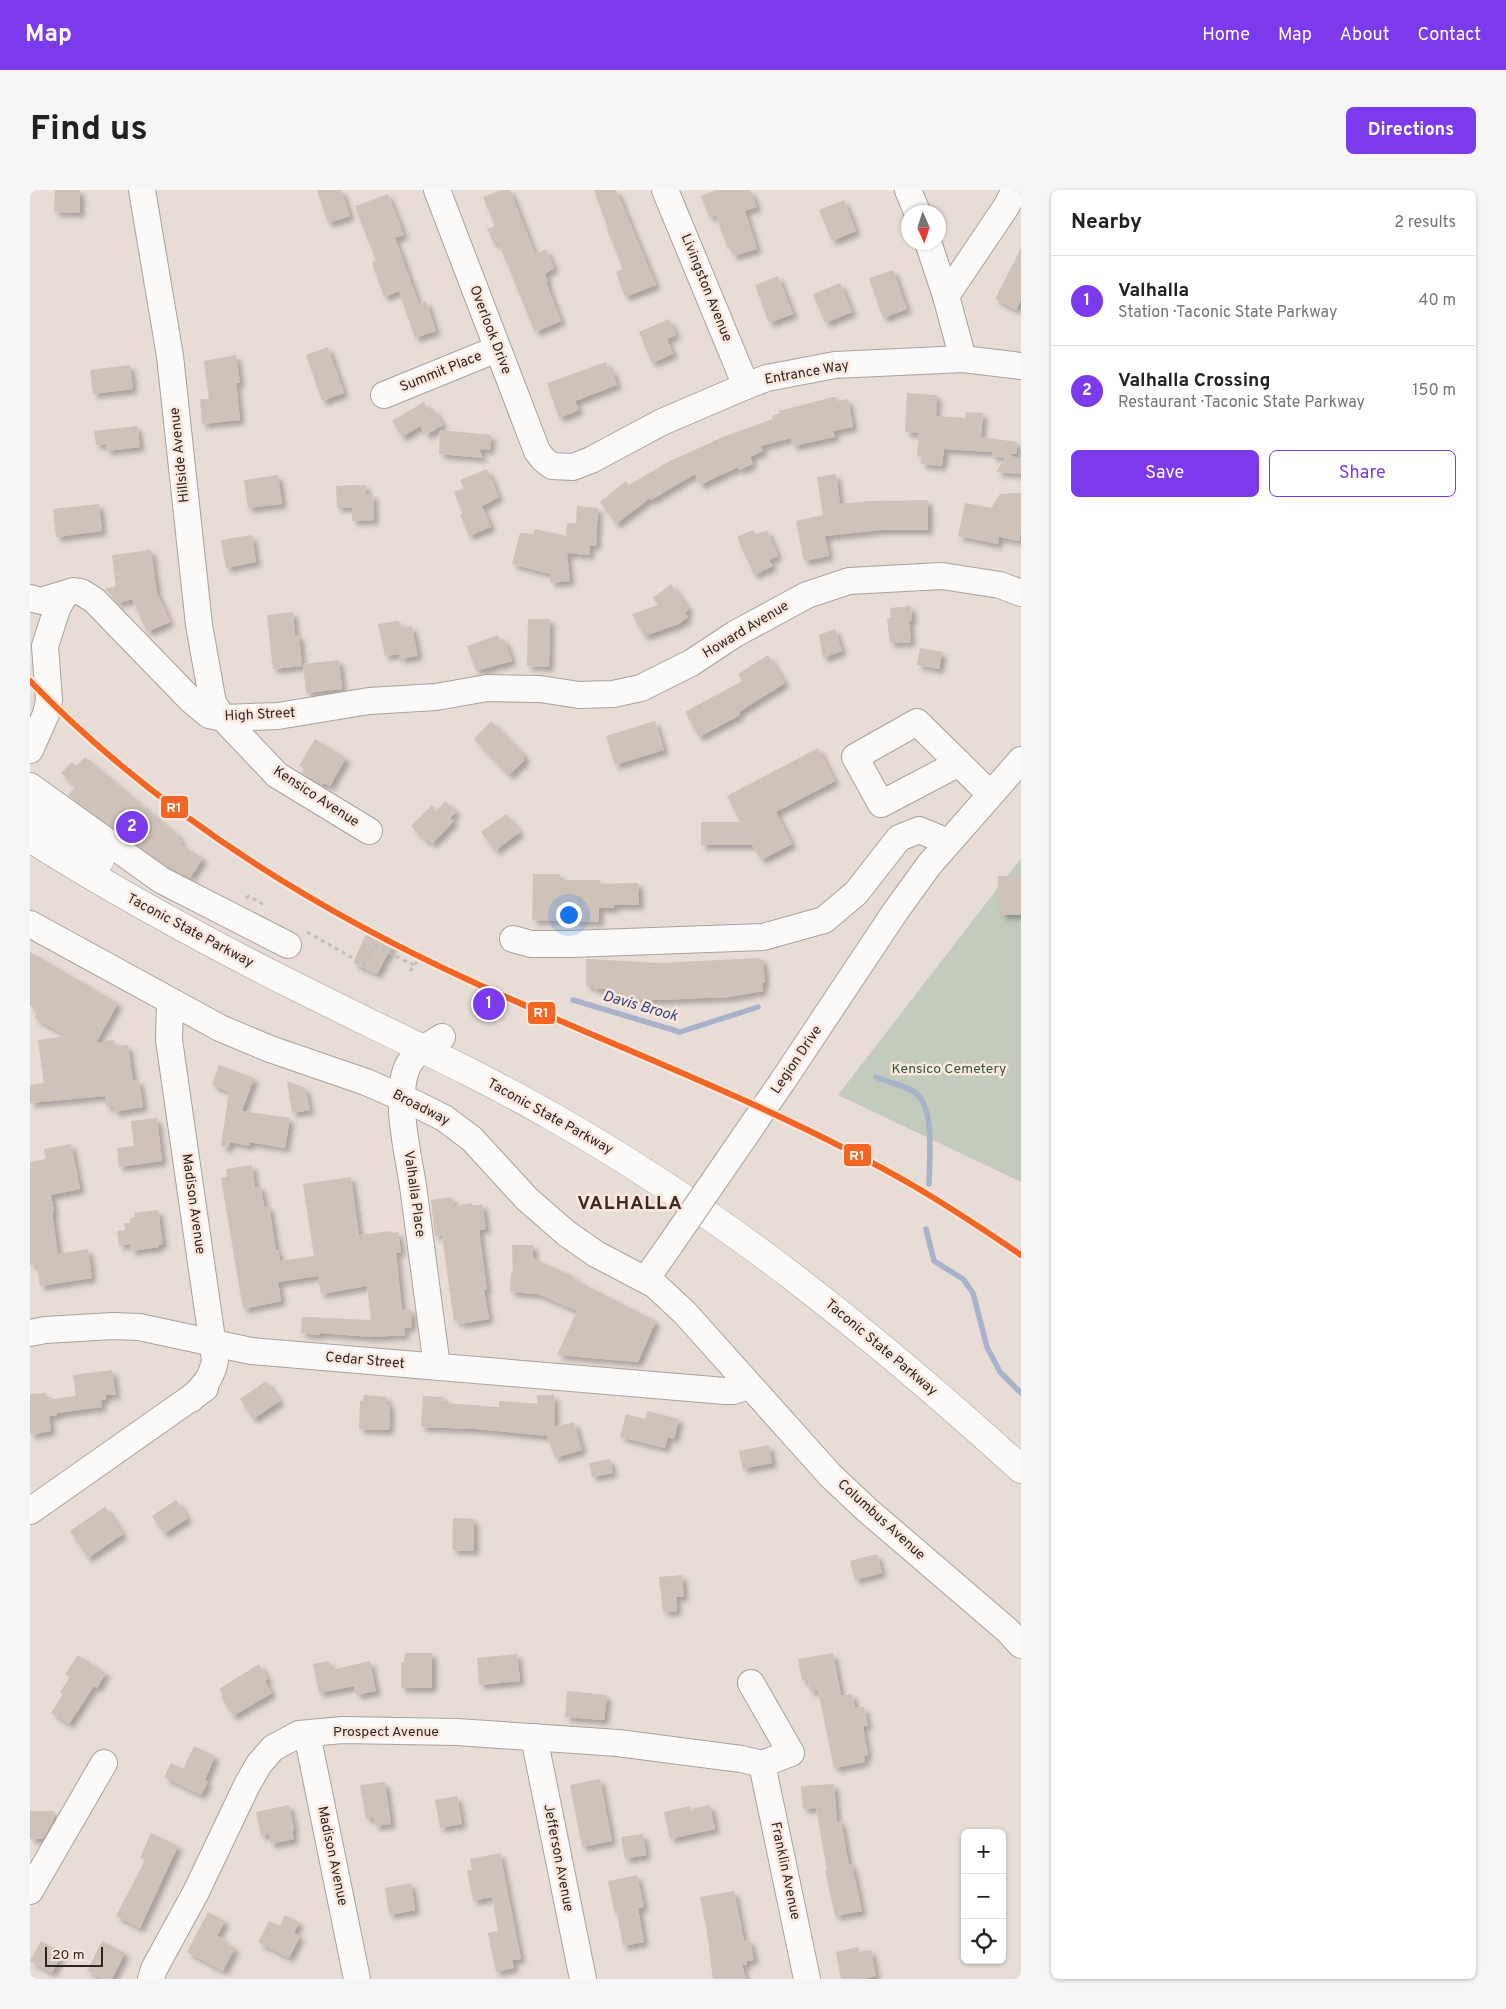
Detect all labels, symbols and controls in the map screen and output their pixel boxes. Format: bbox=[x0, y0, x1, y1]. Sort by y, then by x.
text: Map bbox=[25, 20, 72, 50]
text: Home bbox=[1202, 24, 1250, 47]
text: Map bbox=[1278, 24, 1312, 47]
text: About bbox=[1340, 24, 1389, 47]
text: Contact bbox=[1417, 24, 1481, 47]
button: Directions bbox=[1346, 107, 1476, 154]
text: Find us bbox=[30, 108, 148, 152]
north arrow bbox=[901, 205, 946, 250]
text: Nearby bbox=[1071, 209, 1142, 236]
text: 2 results bbox=[1394, 213, 1456, 233]
street label: Livingston Avenue bbox=[677, 232, 735, 344]
text: Valhalla bbox=[1118, 279, 1189, 303]
street label: Overlook Drive bbox=[465, 283, 515, 377]
text: 1 bbox=[1084, 291, 1090, 311]
text: 40 m bbox=[1418, 291, 1456, 311]
text: Station · Taconic State Parkway bbox=[1118, 303, 1337, 323]
street label: Summit Place bbox=[397, 348, 485, 396]
street label: Entrance Way bbox=[764, 357, 850, 389]
text: Valhalla Crossing bbox=[1118, 369, 1270, 393]
text: 2 bbox=[1082, 381, 1092, 401]
text: 150 m bbox=[1413, 381, 1456, 401]
text: Restaurant · Taconic State Parkway bbox=[1118, 393, 1365, 413]
street label: Hillside Avenue bbox=[167, 406, 193, 504]
button: Save bbox=[1071, 450, 1259, 497]
button: Share bbox=[1269, 450, 1456, 497]
street label: Howard Avenue bbox=[700, 598, 792, 662]
street label: High Street bbox=[224, 705, 296, 725]
street label: Kensico Avenue bbox=[270, 763, 362, 831]
line badge: R1 bbox=[160, 795, 189, 819]
text: R1 bbox=[166, 800, 182, 817]
pin: 2 bbox=[116, 808, 148, 846]
street label: Taconic State Parkway bbox=[124, 890, 256, 972]
your location bbox=[556, 902, 582, 928]
pin: 1 bbox=[473, 985, 505, 1023]
water label: Davis Brook bbox=[600, 987, 680, 1027]
line badge: R1 bbox=[527, 1001, 556, 1025]
text: R1 bbox=[533, 1005, 549, 1022]
street label: Legion Drive bbox=[768, 1022, 826, 1098]
park label: Kensico Cemetery bbox=[892, 1061, 1006, 1078]
street label: Taconic State Parkway bbox=[484, 1075, 616, 1159]
street label: Broadway bbox=[389, 1086, 453, 1130]
line badge: R1 bbox=[843, 1143, 872, 1167]
text: R1 bbox=[849, 1148, 865, 1165]
street label: Valhalla Place bbox=[400, 1150, 428, 1238]
street label: Madison Avenue bbox=[178, 1153, 208, 1255]
district label: VALHALLA bbox=[577, 1192, 683, 1216]
street label: Taconic State Parkway bbox=[821, 1296, 941, 1400]
street label: Cedar Street bbox=[325, 1349, 405, 1373]
street label: Columbus Avenue bbox=[834, 1476, 928, 1564]
street label: Prospect Avenue bbox=[333, 1724, 439, 1741]
street label: Jefferson Avenue bbox=[539, 1803, 577, 1913]
street label: Madison Avenue bbox=[313, 1805, 351, 1907]
street label: Franklin Avenue bbox=[766, 1821, 804, 1921]
map controls bbox=[961, 1829, 1006, 1964]
button: + bbox=[961, 1829, 1006, 1874]
button: − bbox=[961, 1874, 1006, 1919]
button: locate bbox=[961, 1919, 1006, 1964]
scale bar bbox=[45, 1944, 102, 1967]
text: 20 m bbox=[52, 1947, 85, 1964]

